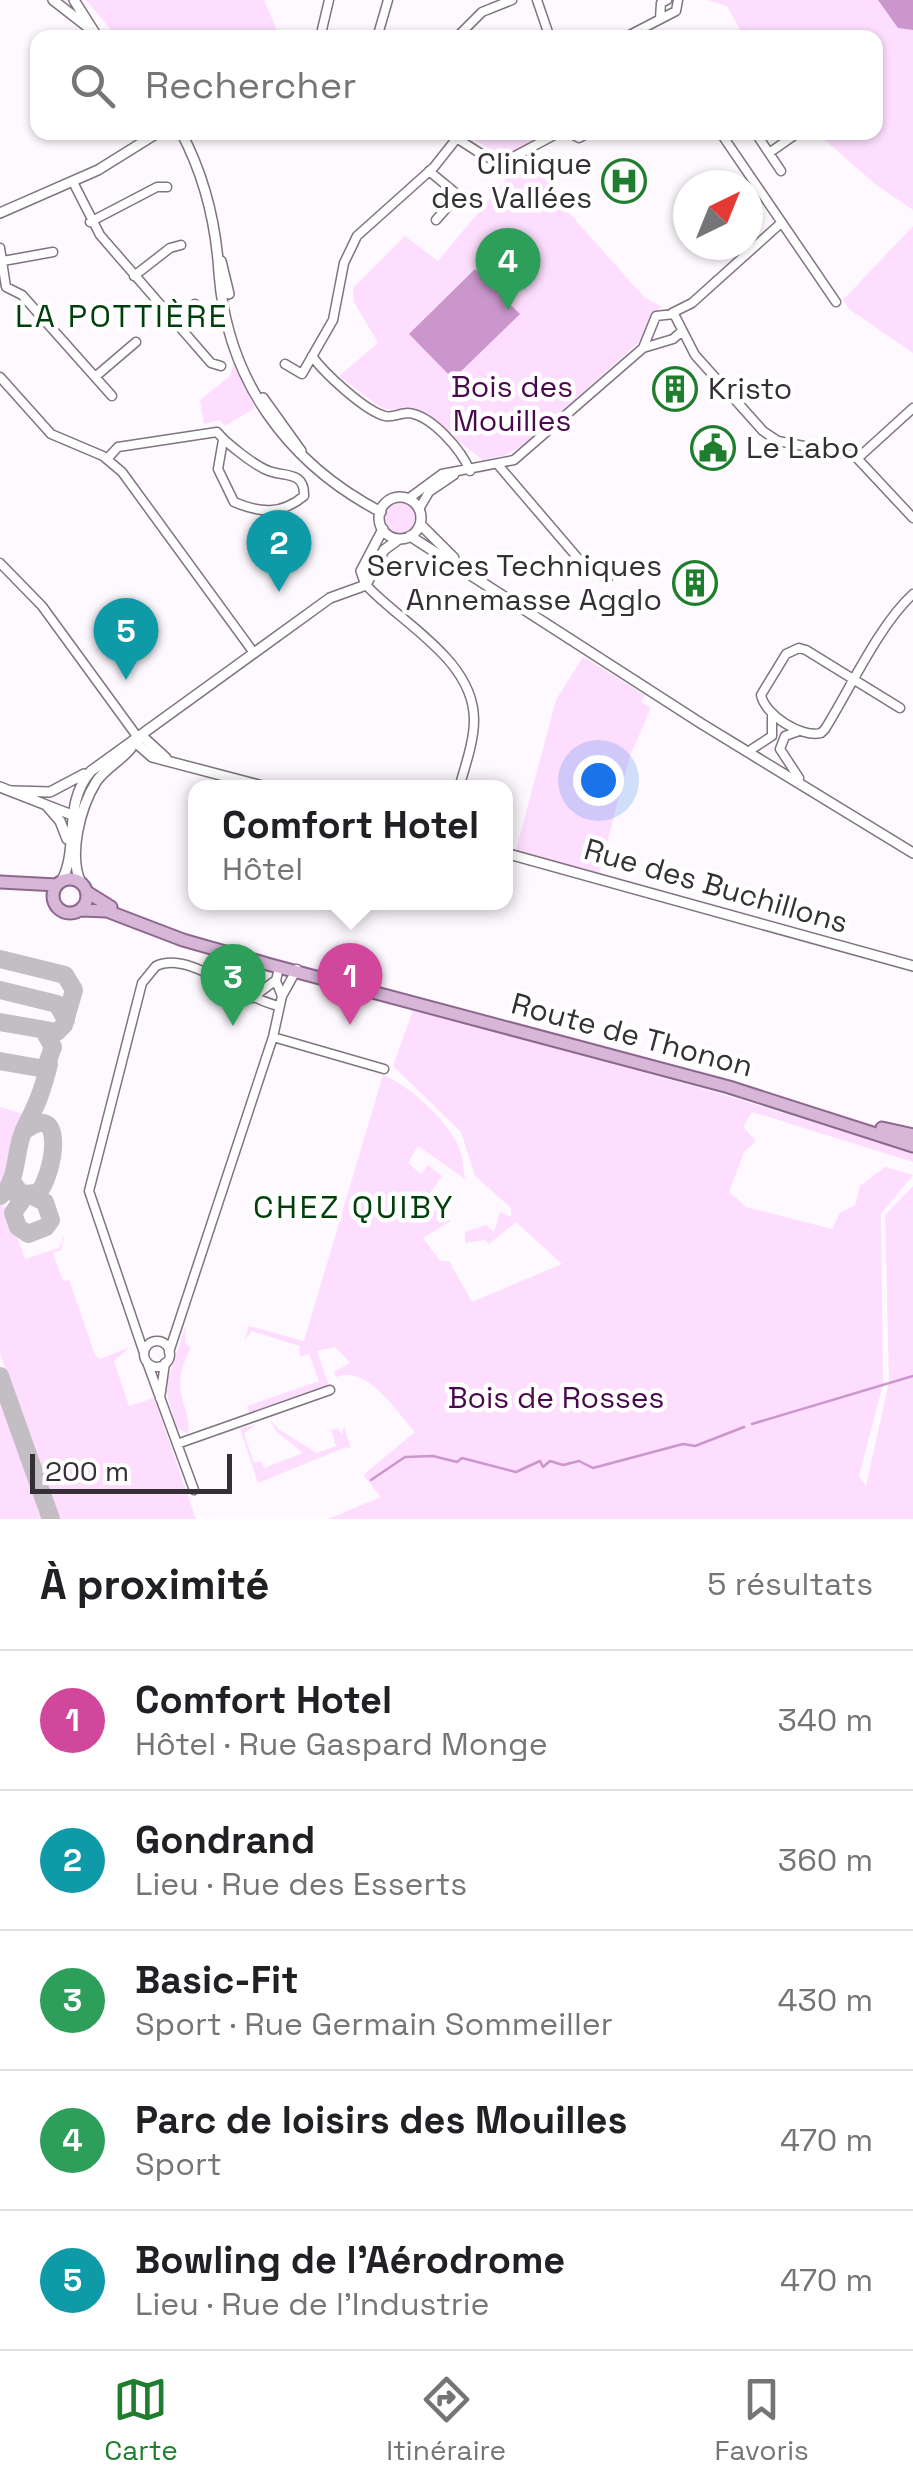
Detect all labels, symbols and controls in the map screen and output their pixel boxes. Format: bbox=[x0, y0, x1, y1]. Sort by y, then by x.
search box bbox=[30, 30, 883, 140]
icon: search bbox=[65, 58, 120, 113]
text: Rechercher bbox=[145, 61, 356, 109]
place label: Clinique des Vallées bbox=[431, 144, 592, 217]
hospital icon: Clinique des Vallées bbox=[601, 158, 647, 204]
north arrow bbox=[673, 170, 763, 260]
pin: 4 bbox=[476, 228, 540, 310]
district label: LA POTTIÈRE bbox=[15, 296, 229, 336]
building icon: Kristo bbox=[652, 366, 698, 412]
park label: Bois des Mouilles bbox=[451, 367, 573, 440]
place label: Kristo bbox=[708, 369, 792, 408]
public building icon: Le Labo bbox=[690, 425, 736, 471]
place label: Le Labo bbox=[746, 428, 859, 467]
pin: 2 bbox=[246, 510, 312, 592]
place label: Services Techniques Annemasse Agglo bbox=[367, 546, 662, 619]
building icon: Services Techniques Annemasse Agglo bbox=[672, 560, 718, 606]
pin: 5 bbox=[94, 598, 158, 680]
your location bbox=[573, 755, 624, 806]
popup bbox=[188, 780, 513, 910]
text: Comfort Hotel bbox=[222, 801, 479, 849]
street label: Rue des Buchillons bbox=[580, 829, 853, 942]
text: Hôtel bbox=[222, 849, 303, 889]
pin: 1 bbox=[318, 942, 382, 1025]
pin: 3 bbox=[200, 944, 266, 1026]
street label: Route de Thonon bbox=[507, 984, 757, 1086]
district label: CHEZ QUIBY bbox=[253, 1187, 455, 1227]
park label: Bois de Rosses bbox=[448, 1378, 664, 1417]
scale bar bbox=[30, 1449, 232, 1494]
text: 200 m bbox=[45, 1453, 129, 1489]
text: À proximité bbox=[40, 1558, 270, 1611]
text: 5 résultats bbox=[707, 1564, 873, 1604]
text: Comfort Hotel bbox=[135, 1676, 392, 1724]
text: 1 bbox=[65, 1700, 80, 1740]
text: 340 m bbox=[777, 1700, 873, 1740]
text: Hôtel · Rue Gaspard Monge bbox=[135, 1724, 548, 1764]
text: Gondrand bbox=[135, 1816, 315, 1864]
text: 2 bbox=[63, 1840, 82, 1880]
text: 360 m bbox=[778, 1840, 873, 1880]
text: Lieu · Rue des Esserts bbox=[135, 1864, 467, 1904]
text: Basic-Fit bbox=[135, 1956, 298, 2004]
text: 3 bbox=[63, 1980, 82, 2020]
text: 430 m bbox=[777, 1980, 873, 2020]
text: Sport · Rue Germain Sommeiller bbox=[135, 2004, 613, 2044]
text: Parc de loisirs des Mouilles bbox=[135, 2096, 627, 2144]
text: 4 bbox=[62, 2120, 83, 2160]
text: 470 m bbox=[780, 2120, 873, 2160]
text: Sport bbox=[135, 2144, 222, 2184]
text: Bowling de l'Aérodrome bbox=[135, 2236, 565, 2284]
text: 5 bbox=[63, 2260, 82, 2300]
text: 470 m bbox=[780, 2260, 873, 2300]
text: Lieu · Rue de l'Industrie bbox=[135, 2284, 490, 2324]
tab: Carte bbox=[104, 2372, 178, 2468]
tab: Itinéraire bbox=[386, 2372, 506, 2468]
tab: Favoris bbox=[715, 2372, 809, 2468]

